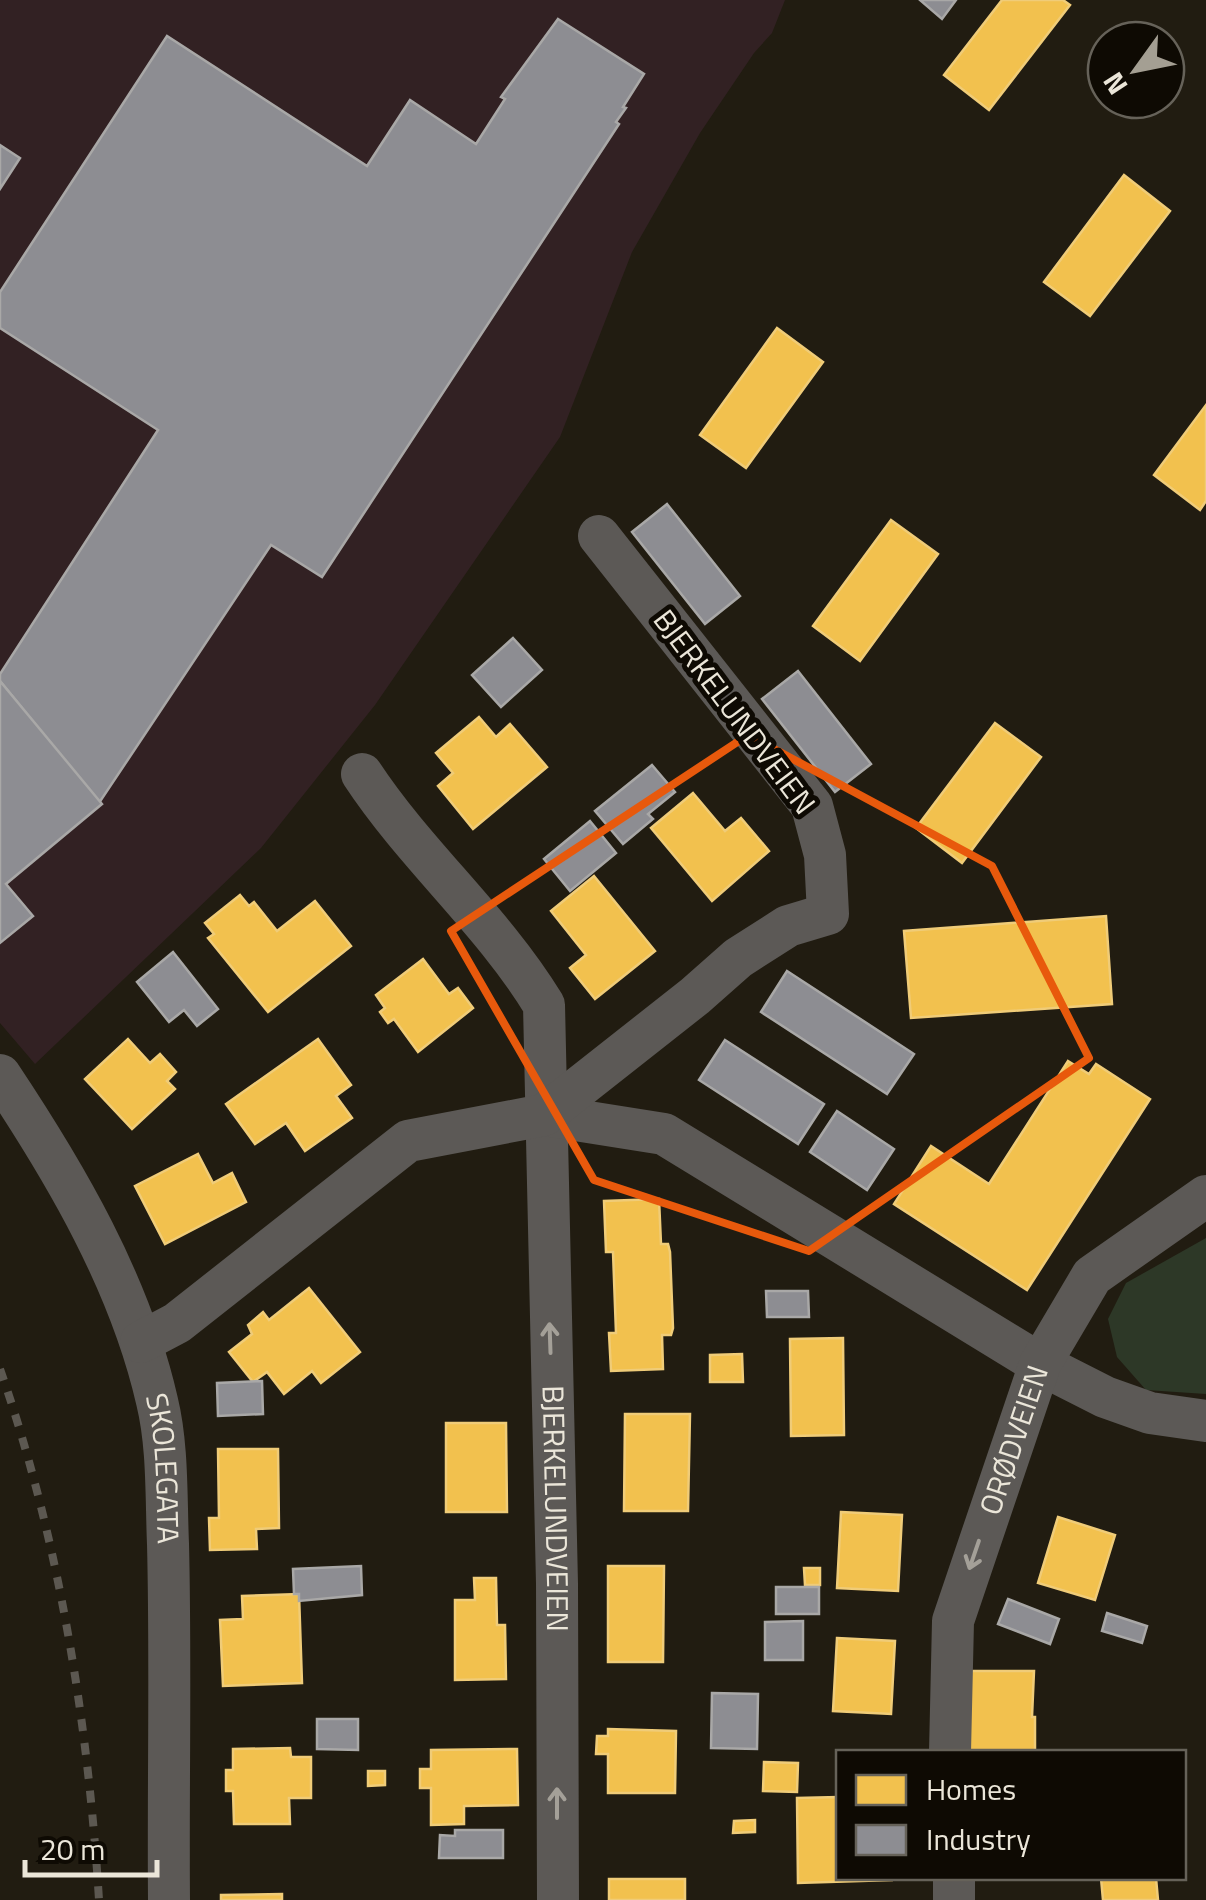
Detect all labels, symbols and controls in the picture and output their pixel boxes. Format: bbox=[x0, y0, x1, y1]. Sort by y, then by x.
north arrow bbox=[1086, 20, 1186, 120]
text: N bbox=[1091, 64, 1138, 104]
street label: BJERKELUNDVEIEN bbox=[642, 599, 827, 824]
one-way arrow bbox=[541, 1322, 560, 1354]
street label: ORØDVEIEN bbox=[967, 1359, 1060, 1521]
street label: BJERKELUNDVEIEN bbox=[531, 1385, 581, 1632]
street label: SKOLEGATA bbox=[134, 1388, 192, 1545]
one-way arrow bbox=[964, 1538, 982, 1569]
legend bbox=[836, 1750, 1186, 1880]
text: Homes bbox=[926, 1766, 1016, 1812]
one-way arrow bbox=[548, 1787, 566, 1820]
scale bar bbox=[25, 1815, 158, 1877]
text: Industry bbox=[926, 1816, 1031, 1862]
text: 20 m bbox=[40, 1826, 105, 1872]

